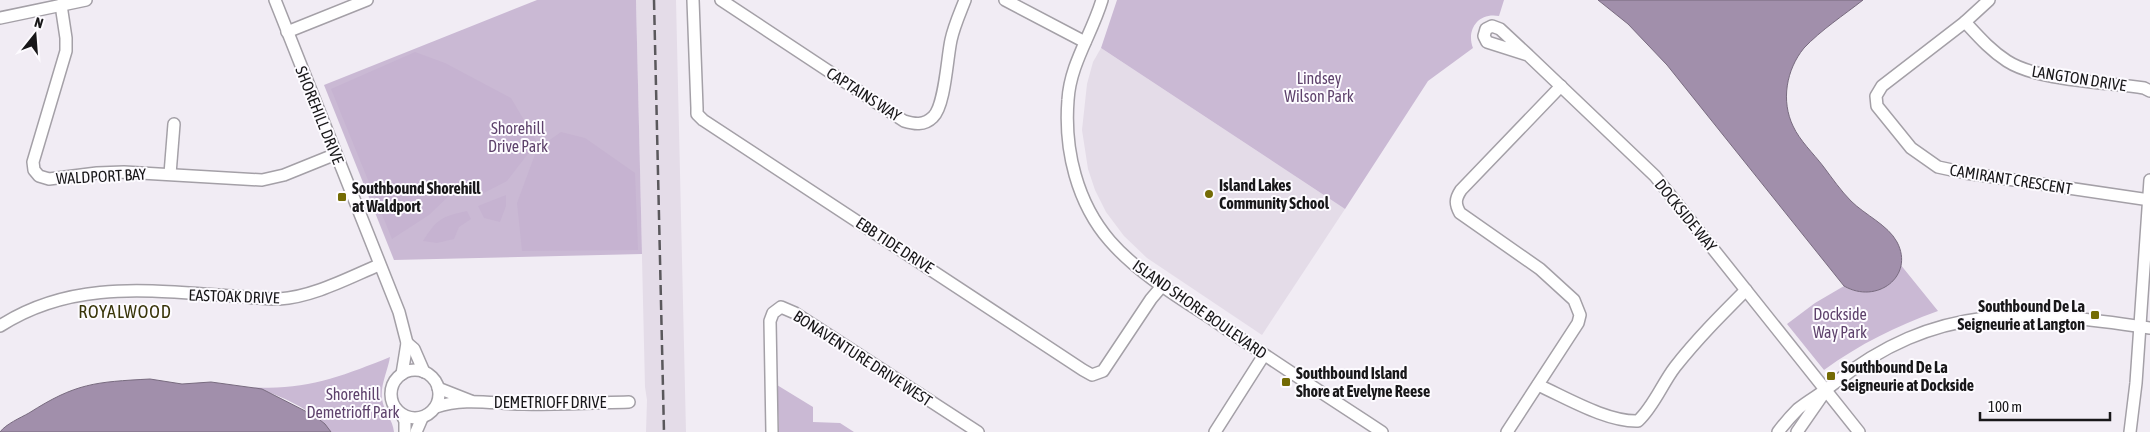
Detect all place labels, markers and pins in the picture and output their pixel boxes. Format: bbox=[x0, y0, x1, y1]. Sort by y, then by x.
place label: Island Lakes Community School bbox=[1219, 176, 1330, 212]
place label: Southbound Shorehill at Waldport bbox=[352, 179, 481, 215]
marker: Island Lakes Community School bbox=[1203, 188, 1215, 200]
marker: Southbound Shorehill at Waldport bbox=[336, 191, 348, 203]
place label: Southbound De La Seigneurie at Langton bbox=[1958, 297, 2085, 333]
marker: Southbound De La Seigneurie at Langton bbox=[2089, 309, 2101, 321]
place label: Southbound De La Seigneurie at Dockside bbox=[1841, 358, 1974, 394]
place label: Southbound Island Shore at Evelyne Reese bbox=[1296, 364, 1430, 400]
marker: Southbound De La Seigneurie at Dockside bbox=[1825, 370, 1837, 382]
marker: Southbound Island Shore at Evelyne Reese bbox=[1280, 376, 1292, 388]

